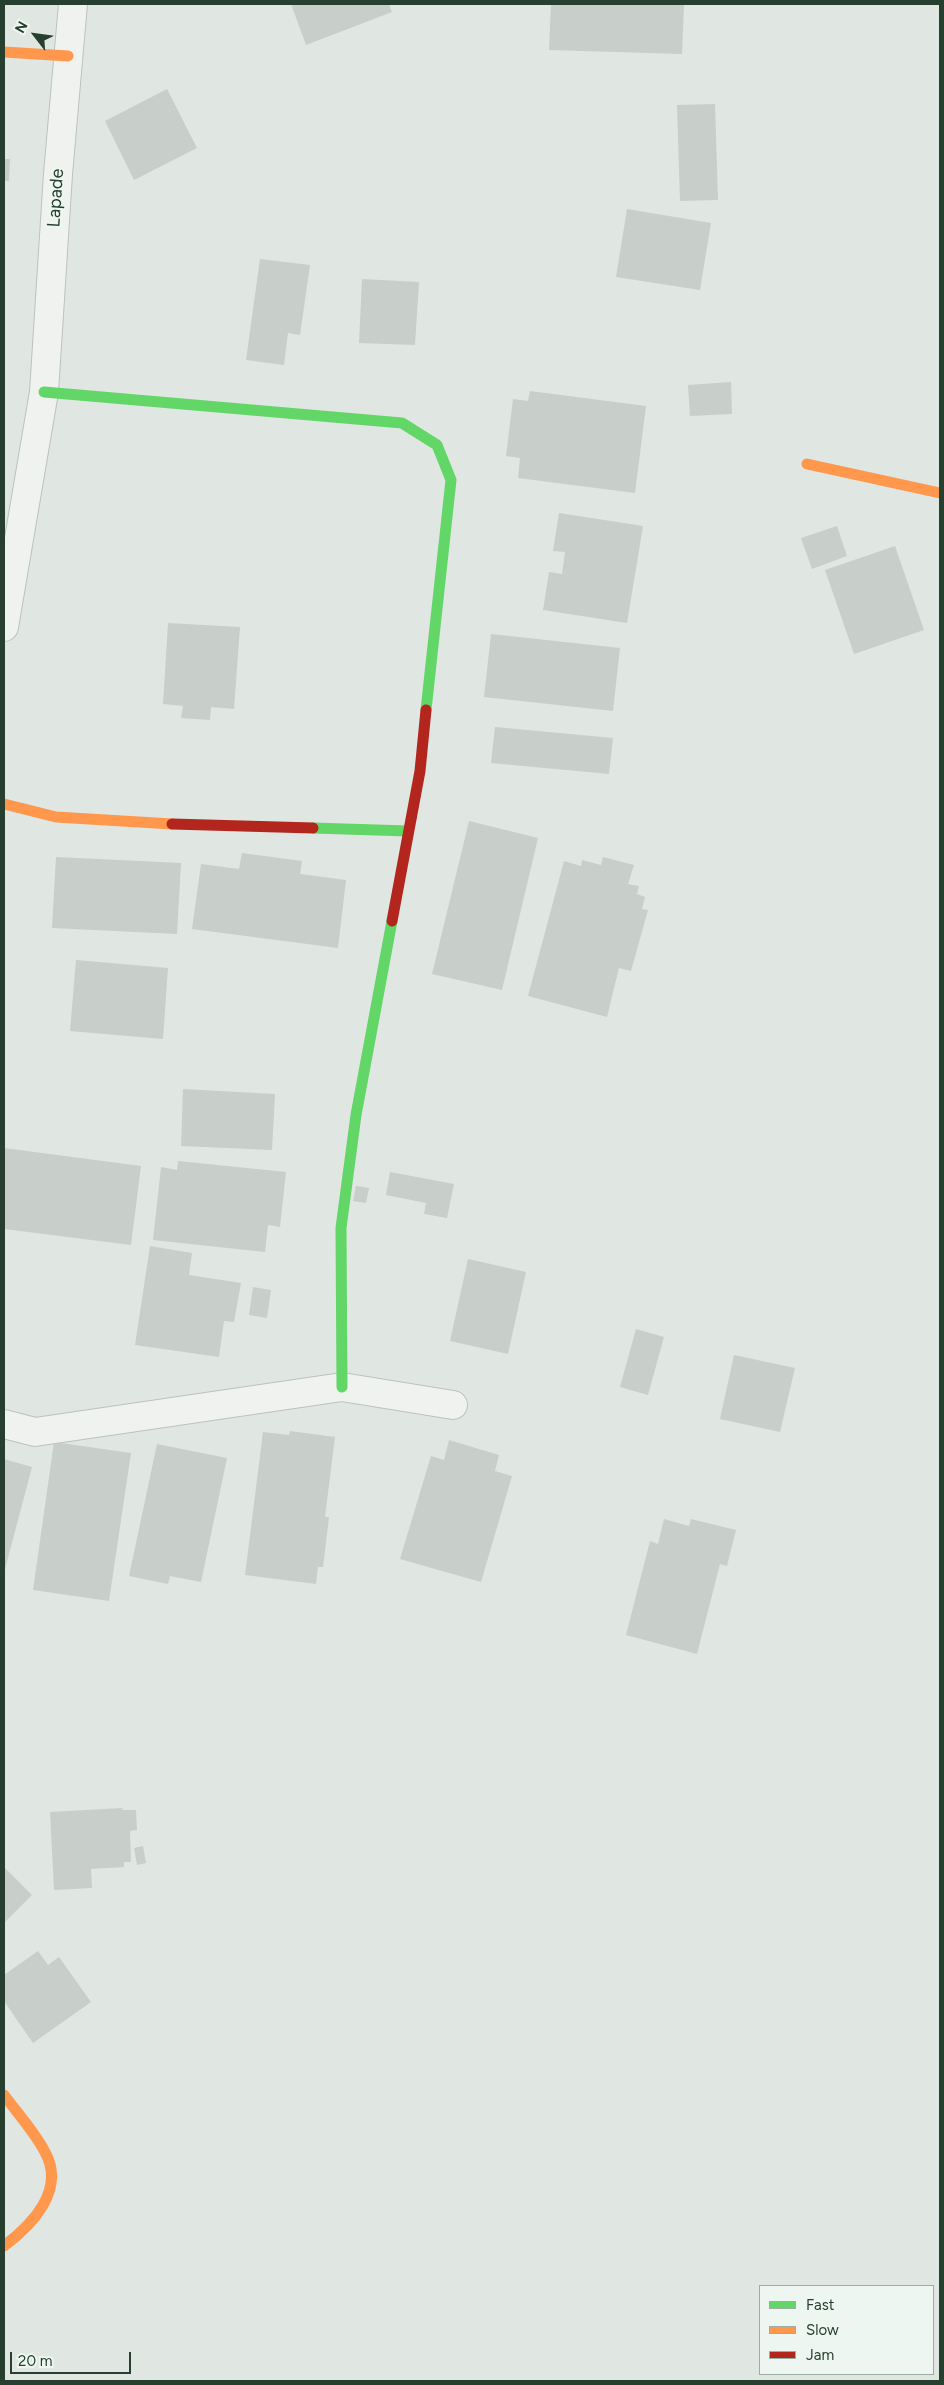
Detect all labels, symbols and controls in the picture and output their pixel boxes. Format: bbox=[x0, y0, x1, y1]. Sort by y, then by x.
north arrow bbox=[10, 10, 60, 60]
text: N bbox=[12, 18, 32, 36]
street label: Lapade bbox=[43, 168, 69, 228]
legend bbox=[759, 2285, 934, 2375]
text: Fast bbox=[806, 2296, 834, 2314]
text: Slow bbox=[806, 2321, 839, 2339]
scale bar bbox=[12, 2342, 134, 2374]
text: Jam bbox=[806, 2346, 834, 2364]
text: 20 m bbox=[18, 2352, 52, 2370]

